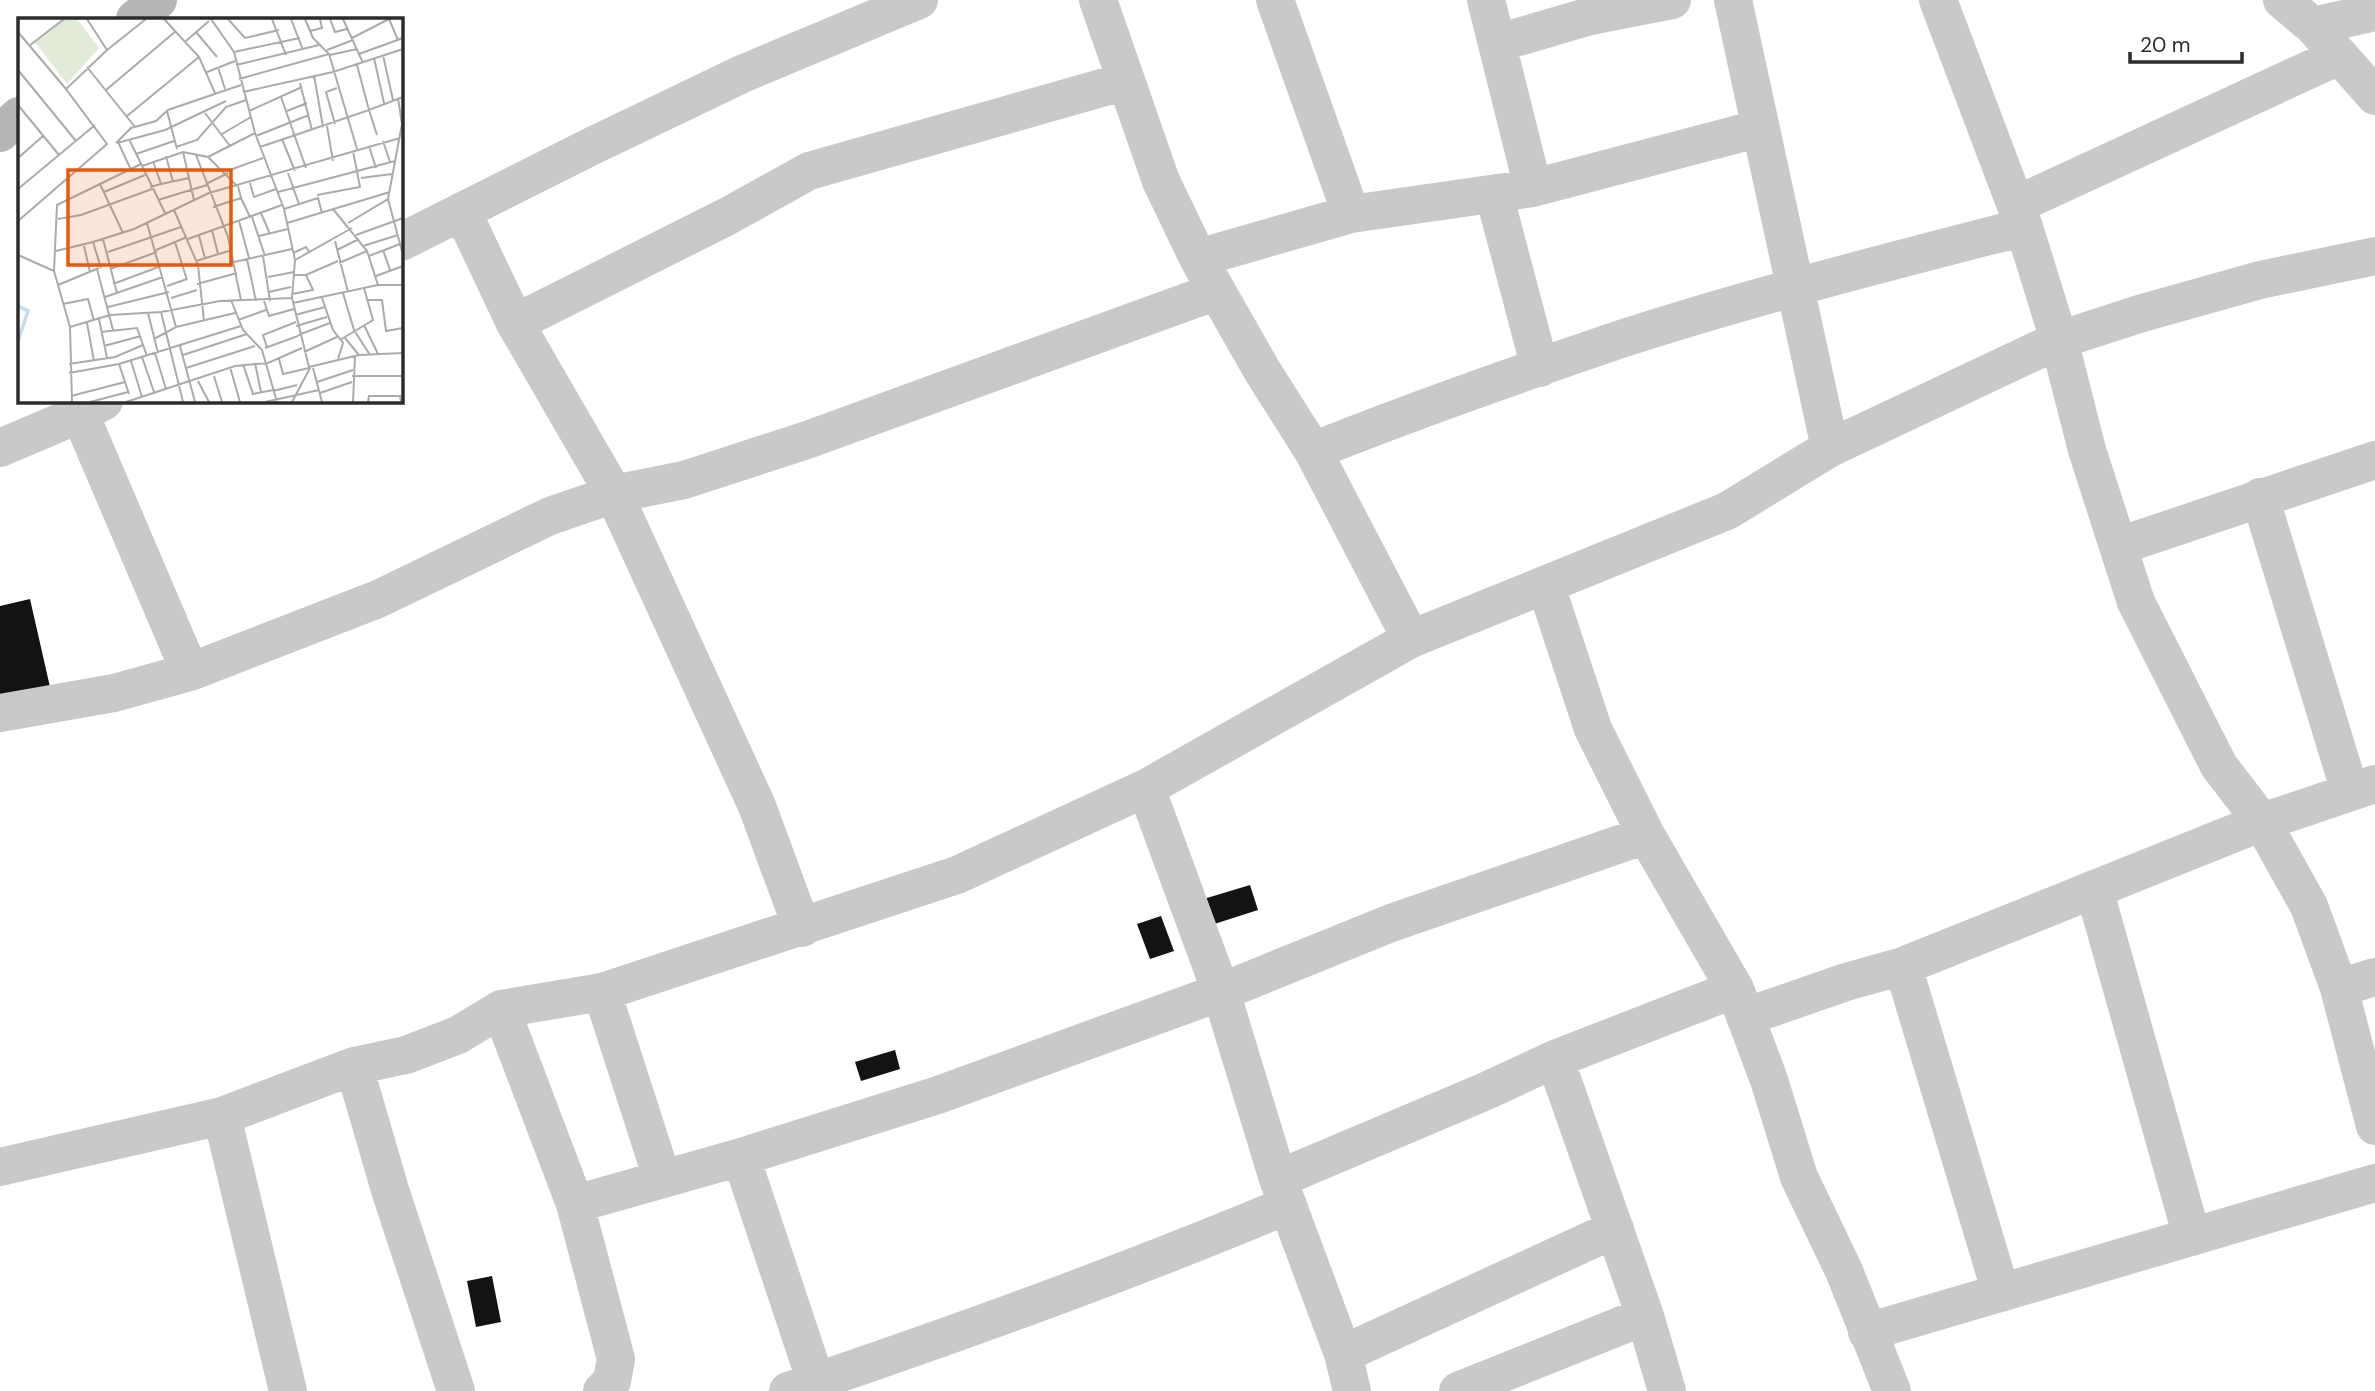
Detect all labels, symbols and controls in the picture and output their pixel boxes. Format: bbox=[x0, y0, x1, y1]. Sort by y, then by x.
inset map bbox=[18, 18, 402, 402]
scale bar bbox=[2130, 21, 2242, 65]
text: 20 m bbox=[2140, 31, 2191, 59]

